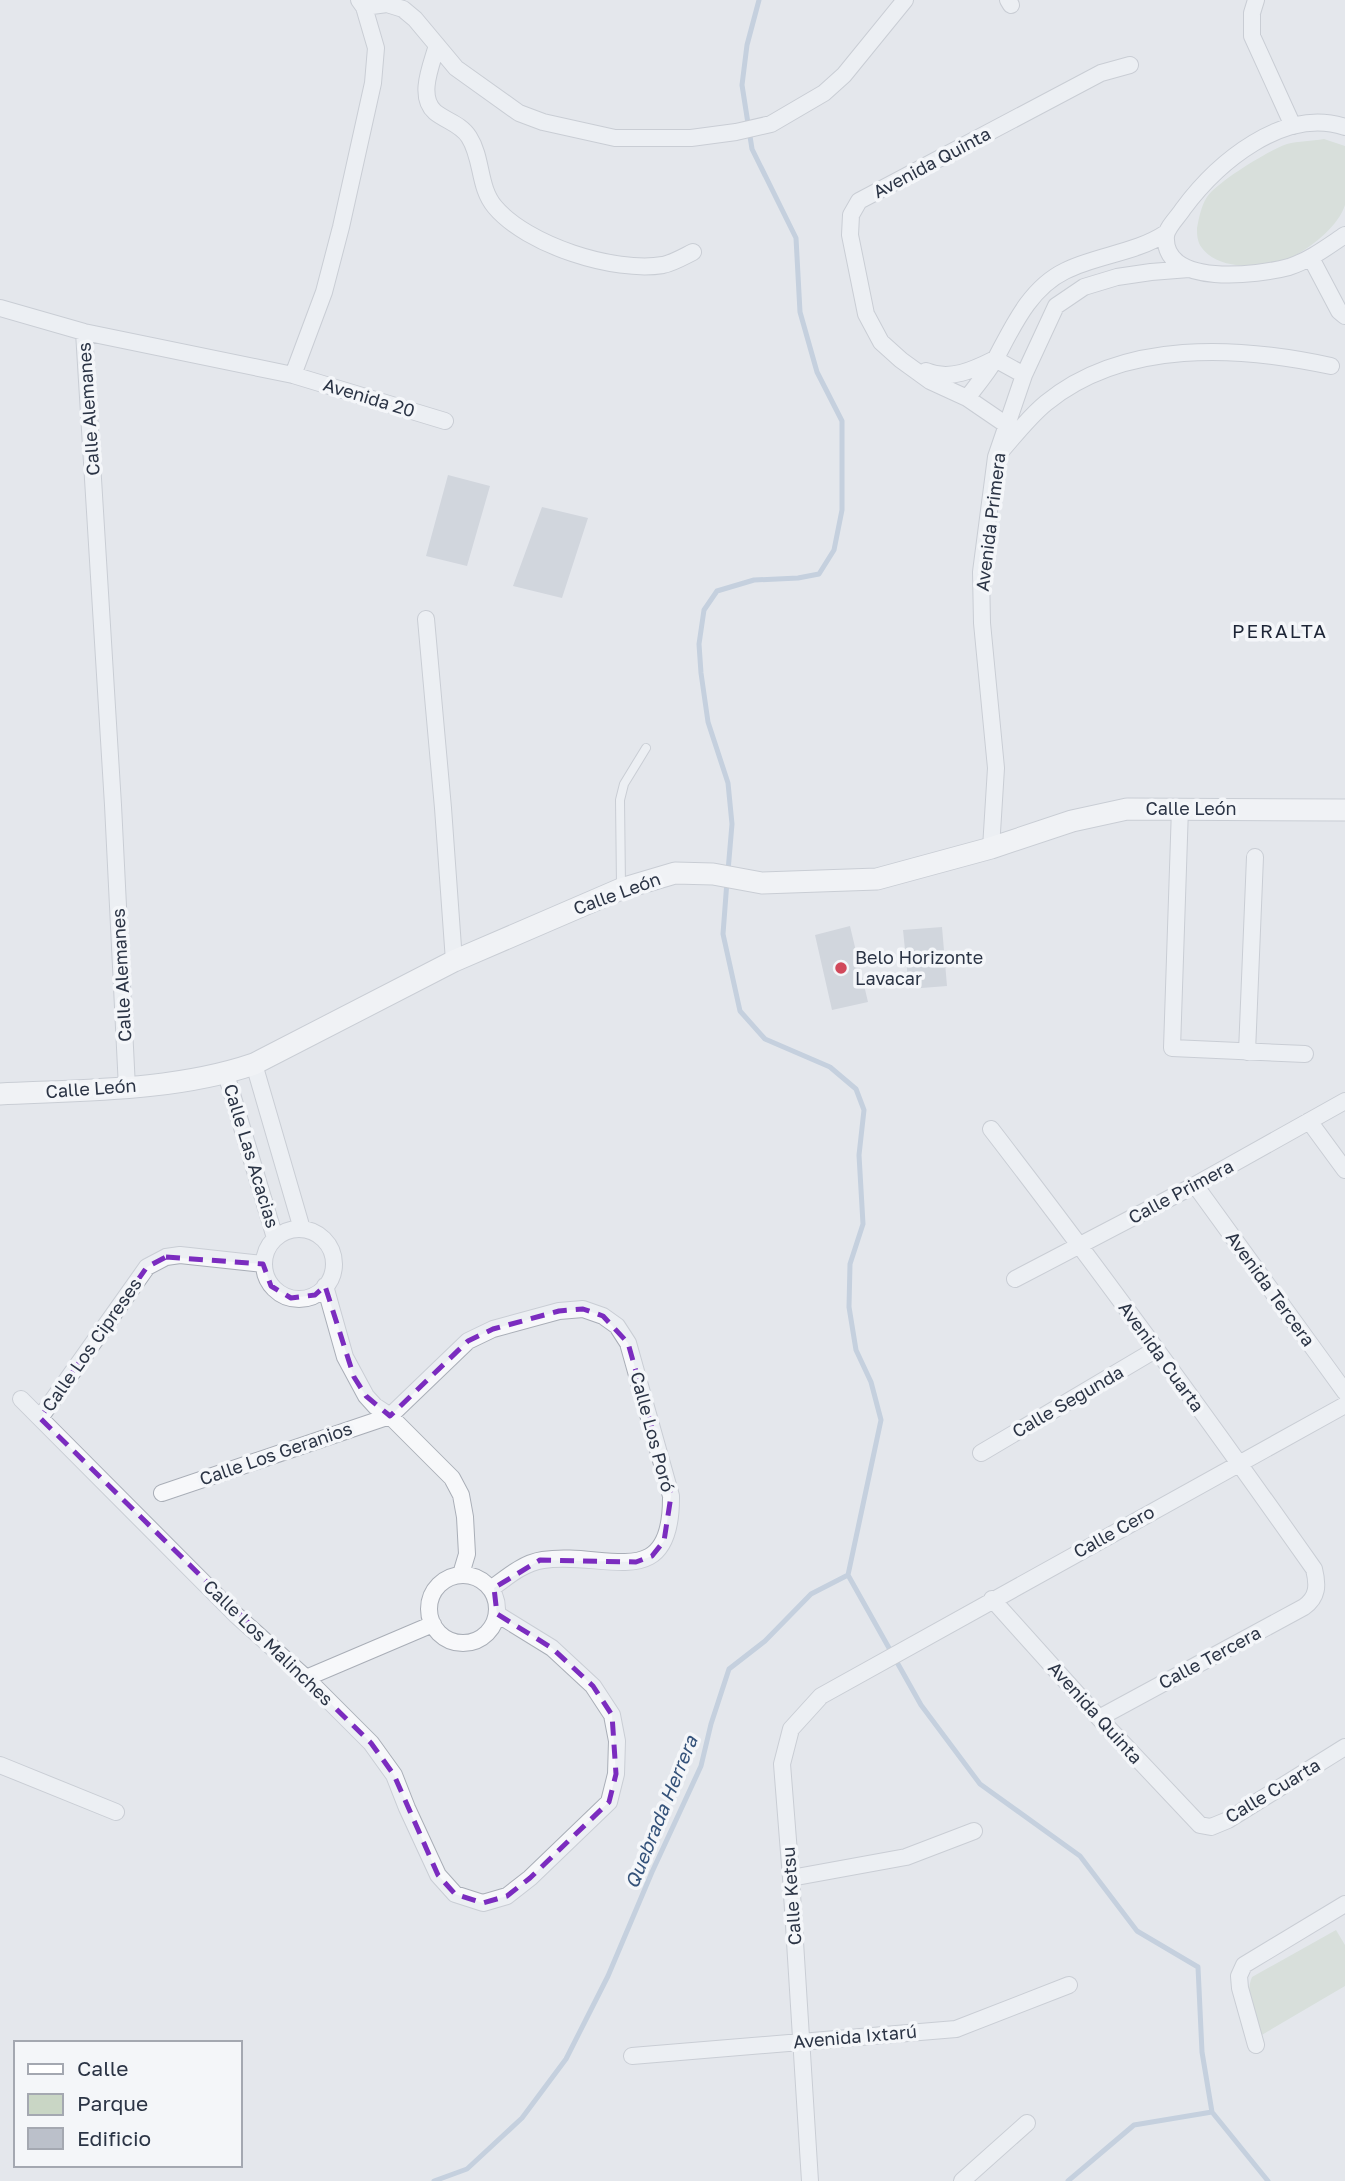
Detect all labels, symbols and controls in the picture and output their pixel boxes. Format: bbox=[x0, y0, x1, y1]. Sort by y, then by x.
street label: Avenida Quinta bbox=[869, 122, 994, 202]
street label: Calle Alemanes bbox=[72, 342, 104, 476]
street label: Avenida 20 bbox=[321, 373, 418, 421]
street label: Avenida Primera bbox=[971, 451, 1009, 593]
district label: PERALTA bbox=[1232, 619, 1328, 642]
street label: Calle León bbox=[1145, 797, 1237, 819]
street label: Calle León bbox=[570, 867, 663, 919]
street label: Calle Alemanes bbox=[107, 908, 135, 1042]
place label: Belo Horizonte Lavacar bbox=[855, 946, 983, 989]
marker: Belo Horizonte Lavacar bbox=[833, 960, 849, 976]
street label: Calle León bbox=[45, 1074, 137, 1102]
street label: Calle Las Acacias bbox=[220, 1081, 284, 1230]
street label: Calle Primera bbox=[1124, 1154, 1237, 1228]
street label: Avenida Tercera bbox=[1222, 1227, 1320, 1350]
street label: Calle Los Cipreses bbox=[37, 1273, 146, 1416]
street label: Avenida Cuarta bbox=[1114, 1297, 1209, 1416]
street label: Calle Segunda bbox=[1008, 1360, 1127, 1442]
street label: Calle Los Poró bbox=[626, 1369, 680, 1494]
street label: Calle Los Geranios bbox=[196, 1417, 355, 1489]
street label: Calle Cero bbox=[1069, 1500, 1158, 1562]
street label: Calle Los Malinches bbox=[199, 1575, 338, 1710]
street label: Calle Tercera bbox=[1155, 1621, 1264, 1693]
street label: Avenida Quinta bbox=[1044, 1657, 1147, 1768]
water label: Quebrada Herrera bbox=[619, 1731, 702, 1891]
street label: Calle Cuarta bbox=[1221, 1753, 1324, 1827]
street label: Calle Ketsu bbox=[777, 1846, 805, 1946]
street label: Avenida Ixtarú bbox=[792, 2020, 918, 2052]
legend bbox=[14, 2041, 242, 2167]
text: Calle bbox=[77, 2055, 129, 2081]
text: Parque bbox=[77, 2090, 148, 2116]
text: Edificio bbox=[77, 2125, 151, 2151]

